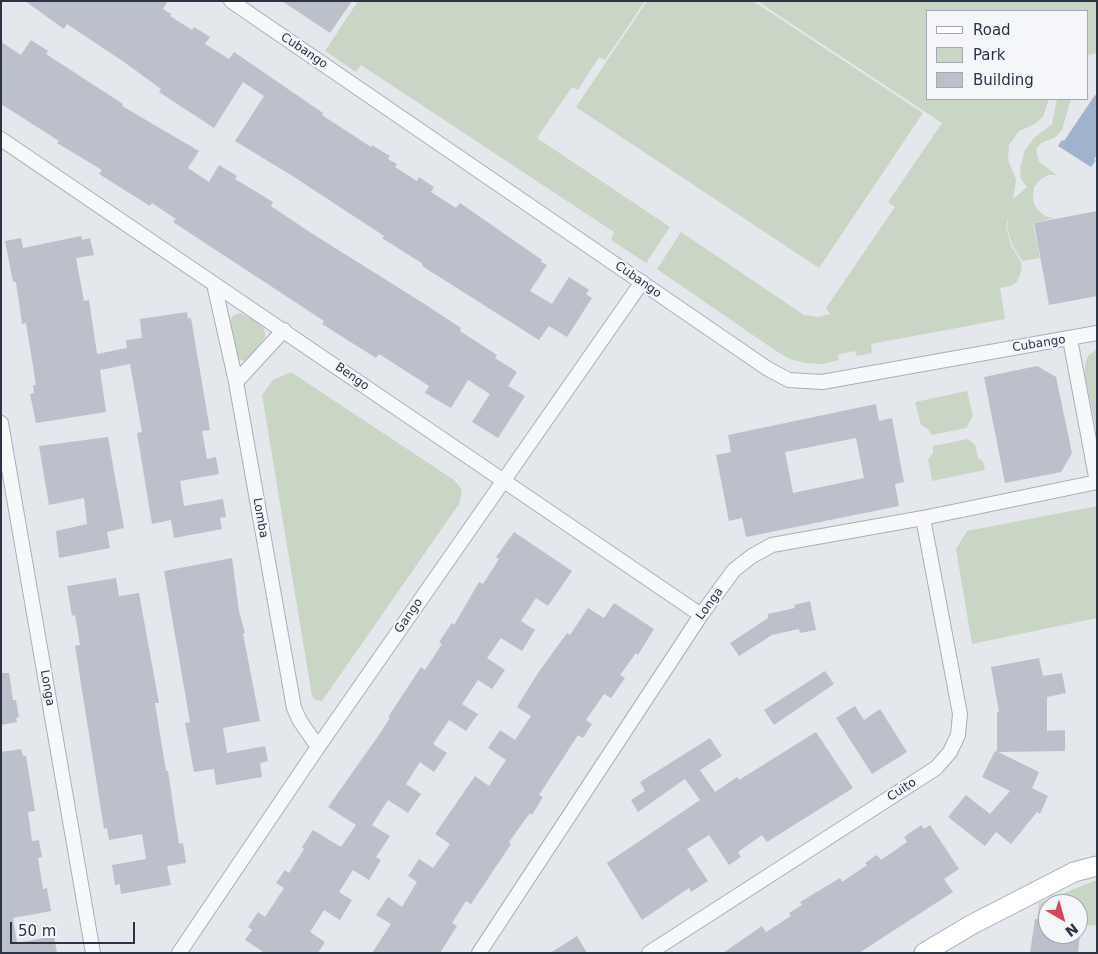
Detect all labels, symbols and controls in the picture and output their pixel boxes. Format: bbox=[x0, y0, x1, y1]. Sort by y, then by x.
legend bbox=[926, 10, 1088, 100]
text: Road bbox=[973, 21, 1011, 39]
street label: Cubango bbox=[278, 30, 330, 72]
text: Park bbox=[973, 46, 1005, 64]
text: Building bbox=[973, 71, 1034, 89]
street label: Cubango bbox=[612, 259, 664, 301]
street label: Cubango bbox=[1011, 333, 1067, 355]
street label: Bengo bbox=[332, 360, 372, 394]
street label: Lomba bbox=[249, 497, 271, 539]
street label: Longa bbox=[693, 585, 727, 623]
street label: Gango bbox=[392, 596, 426, 636]
street label: Longa bbox=[37, 669, 57, 707]
street label: Cuito bbox=[885, 775, 919, 805]
north arrow bbox=[1038, 894, 1088, 944]
scale bar bbox=[12, 912, 138, 944]
text: N bbox=[1062, 920, 1081, 940]
text: 50 m bbox=[18, 922, 56, 940]

